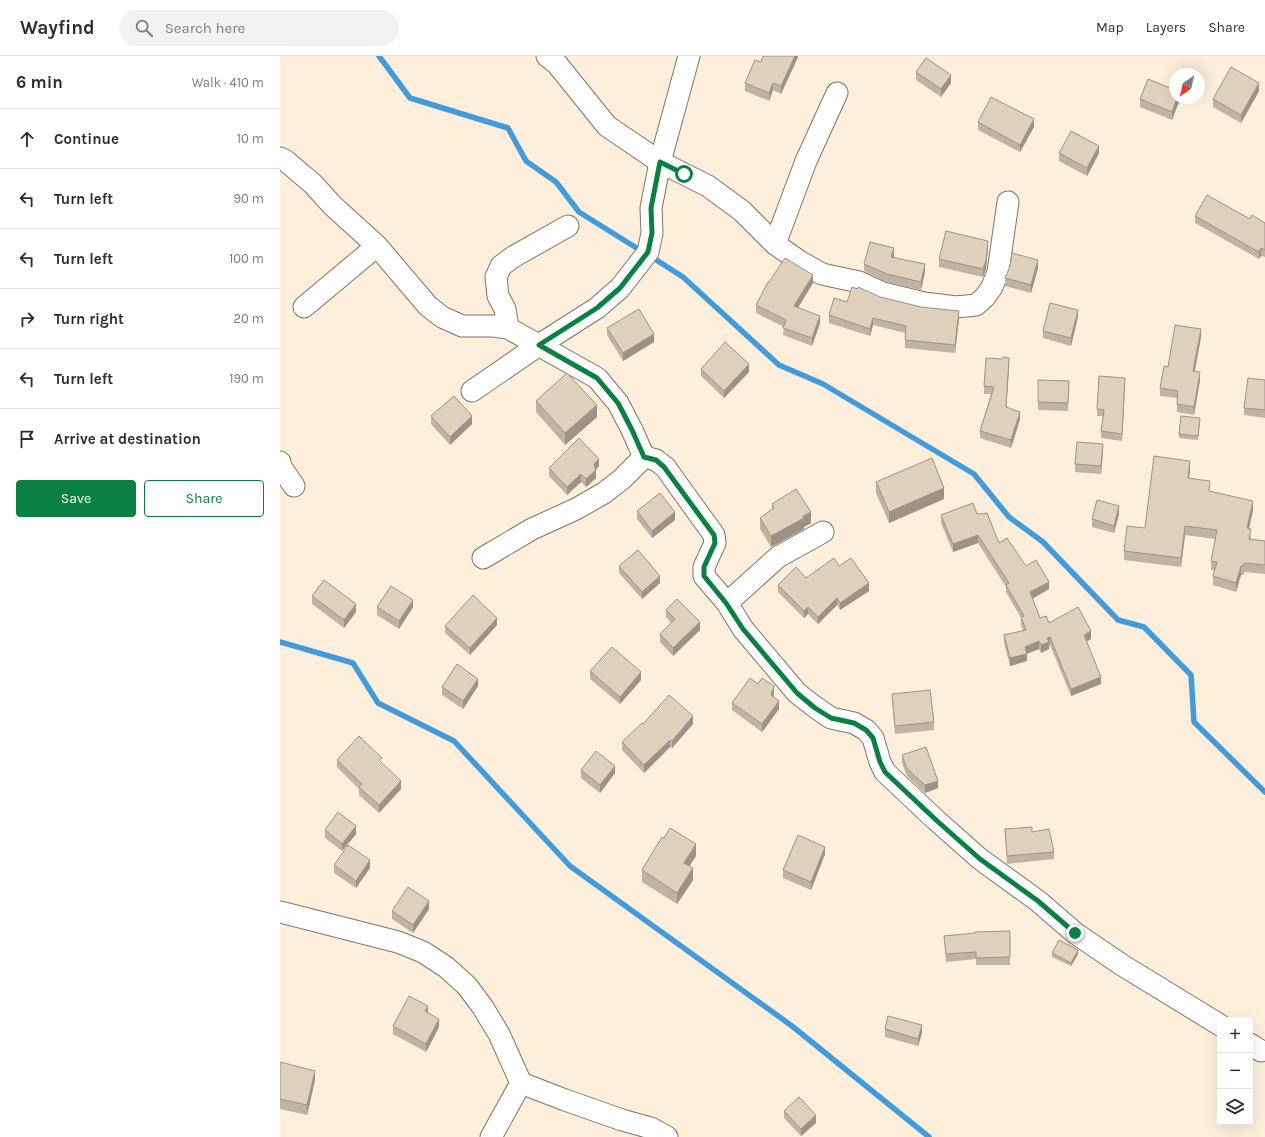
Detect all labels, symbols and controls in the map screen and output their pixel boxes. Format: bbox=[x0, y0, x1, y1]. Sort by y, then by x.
search box bbox=[119, 10, 399, 46]
text: Wayfind bbox=[20, 17, 95, 39]
icon: search bbox=[133, 17, 155, 39]
text: Search here bbox=[165, 19, 245, 37]
text: Map bbox=[1096, 19, 1124, 36]
text: Layers bbox=[1146, 19, 1186, 36]
text: Share bbox=[1208, 19, 1245, 36]
north arrow bbox=[1169, 68, 1205, 104]
text: 6 min bbox=[16, 72, 63, 92]
text: Walk · 410 m bbox=[192, 75, 264, 90]
icon: ahead bbox=[16, 128, 38, 150]
text: Continue bbox=[54, 130, 119, 148]
text: 10 m bbox=[237, 131, 264, 146]
route start bbox=[675, 165, 693, 183]
icon: left bbox=[16, 188, 38, 210]
text: Turn left bbox=[54, 190, 113, 208]
text: 90 m bbox=[233, 191, 264, 206]
icon: left bbox=[16, 248, 38, 270]
text: Turn left bbox=[54, 250, 113, 268]
text: 100 m bbox=[229, 251, 264, 266]
icon: right bbox=[16, 308, 38, 330]
text: Turn right bbox=[54, 310, 124, 328]
text: 20 m bbox=[234, 311, 264, 326]
icon: left bbox=[16, 368, 38, 390]
text: Turn left bbox=[54, 370, 113, 388]
text: 190 m bbox=[229, 371, 264, 386]
icon: arrive bbox=[16, 428, 38, 450]
text: Arrive at destination bbox=[54, 430, 201, 448]
button: Save bbox=[16, 480, 136, 517]
button: Share bbox=[144, 480, 264, 517]
route end bbox=[1066, 924, 1084, 942]
map controls bbox=[1217, 1017, 1253, 1125]
button: + bbox=[1217, 1017, 1253, 1053]
button: − bbox=[1217, 1053, 1253, 1089]
button: layers bbox=[1217, 1089, 1253, 1125]

